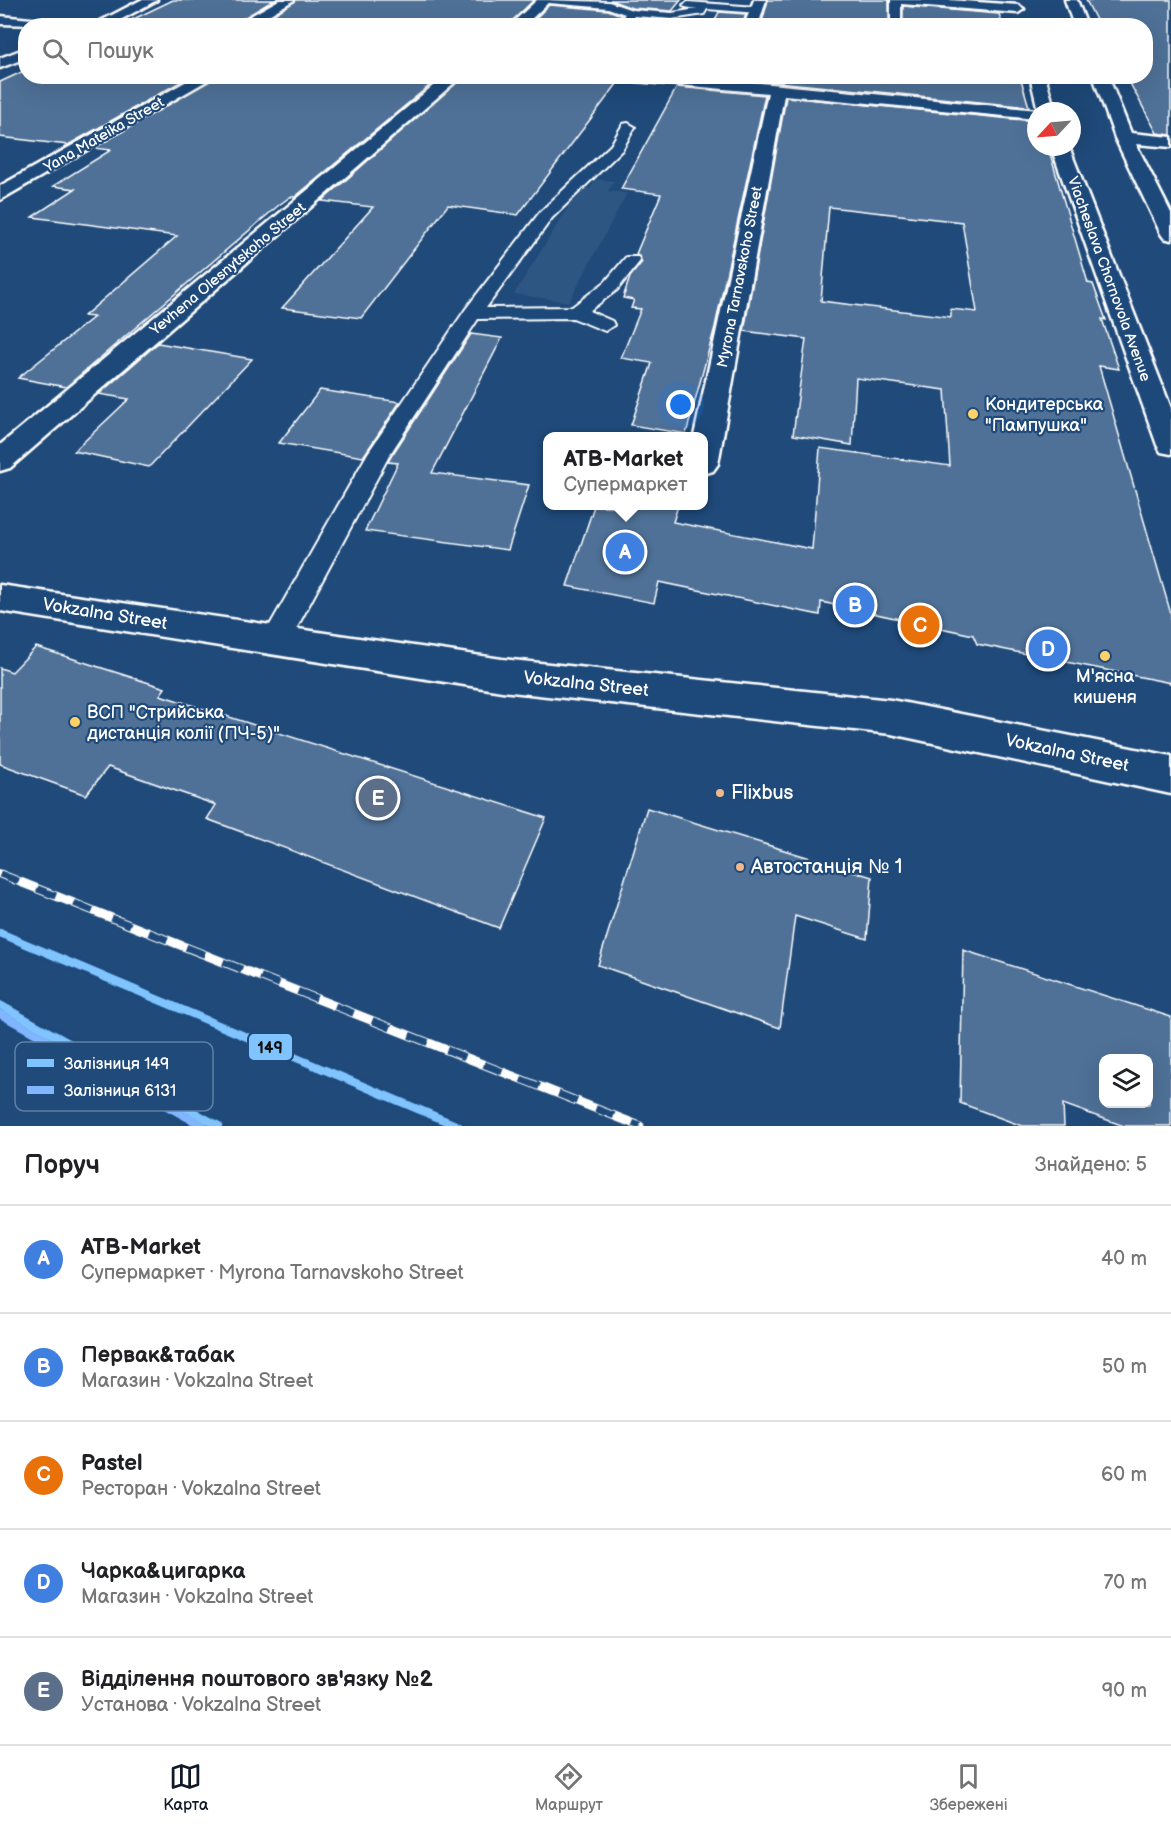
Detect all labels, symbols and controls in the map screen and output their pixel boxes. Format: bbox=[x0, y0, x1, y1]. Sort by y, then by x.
search box bbox=[18, 18, 1153, 84]
icon: search bbox=[39, 35, 72, 68]
text: Пошук bbox=[87, 38, 154, 65]
street label: Yana Mateika Street bbox=[40, 93, 168, 178]
north arrow bbox=[1027, 102, 1081, 156]
street label: Viacheslava Chornovola Avenue bbox=[1063, 174, 1155, 384]
street label: Myrona Tarnavskoho Street bbox=[713, 184, 767, 369]
street label: Yevhena Olesnytskoho Street bbox=[146, 198, 310, 340]
your location bbox=[666, 390, 695, 419]
place label: Кондитерська "Пампушка" bbox=[985, 394, 1104, 436]
marker: Кондитерська "Пампушка" bbox=[966, 407, 980, 421]
popup bbox=[543, 432, 708, 510]
text: ATB-Market bbox=[563, 446, 683, 473]
text: Супермаркет bbox=[563, 473, 688, 497]
pin: A bbox=[606, 530, 644, 574]
pin: B bbox=[836, 582, 874, 628]
street label: Vokzalna Street bbox=[41, 594, 169, 634]
pin: C bbox=[900, 602, 940, 648]
pin: D bbox=[1028, 626, 1068, 672]
marker: М'ясна кишеня bbox=[1098, 649, 1112, 663]
place label: М'ясна кишеня bbox=[1073, 666, 1137, 708]
street label: Vokzalna Street bbox=[522, 667, 650, 701]
place label: ВСП "Стрийська дистанція колії (ПЧ-5)" bbox=[87, 702, 280, 744]
marker: ВСП "Стрийська дистанція колії (ПЧ-5)" bbox=[68, 715, 82, 729]
street label: Vokzalna Street bbox=[1003, 730, 1131, 776]
pin: E bbox=[358, 776, 398, 820]
place label: Flixbus bbox=[731, 781, 794, 805]
marker: Flixbus bbox=[714, 787, 726, 799]
place label: Автостанція № 1 bbox=[750, 855, 903, 879]
marker: Автостанція № 1 bbox=[734, 861, 746, 873]
line badge: 149 bbox=[248, 1033, 293, 1061]
text: 149 bbox=[257, 1039, 283, 1058]
legend bbox=[15, 1042, 213, 1111]
map controls bbox=[1099, 1054, 1153, 1108]
button: layers bbox=[1099, 1054, 1153, 1108]
text: Залізниця 149 bbox=[64, 1055, 169, 1074]
text: Залізниця 6131 bbox=[64, 1082, 176, 1101]
text: Поруч bbox=[24, 1150, 100, 1181]
text: Знайдено: 5 bbox=[1035, 1153, 1147, 1177]
text: ATB-Market bbox=[81, 1234, 201, 1261]
text: A bbox=[37, 1247, 50, 1271]
text: 40 m bbox=[1101, 1247, 1147, 1271]
text: Супермаркет · Myrona Tarnavskoho Street bbox=[81, 1261, 464, 1285]
text: Первак&табак bbox=[81, 1342, 235, 1369]
text: B bbox=[36, 1355, 51, 1379]
text: 50 m bbox=[1102, 1355, 1147, 1379]
text: Магазин · Vokzalna Street bbox=[81, 1369, 313, 1393]
text: Pastel bbox=[81, 1450, 142, 1477]
text: C bbox=[36, 1463, 51, 1487]
text: 60 m bbox=[1101, 1463, 1147, 1487]
text: Ресторан · Vokzalna Street bbox=[81, 1477, 321, 1501]
text: Чарка&цигарка bbox=[81, 1558, 245, 1585]
text: D bbox=[37, 1571, 50, 1595]
text: 70 m bbox=[1103, 1571, 1147, 1595]
text: Магазин · Vokzalna Street bbox=[81, 1585, 313, 1609]
text: Відділення поштового зв'язку №2 bbox=[81, 1666, 433, 1693]
text: E bbox=[37, 1679, 50, 1703]
text: 90 m bbox=[1102, 1679, 1147, 1703]
text: Установа · Vokzalna Street bbox=[81, 1693, 321, 1717]
tab: Карта bbox=[163, 1760, 208, 1815]
tab: Маршрут bbox=[535, 1760, 603, 1815]
tab: Збережені bbox=[930, 1760, 1008, 1815]

